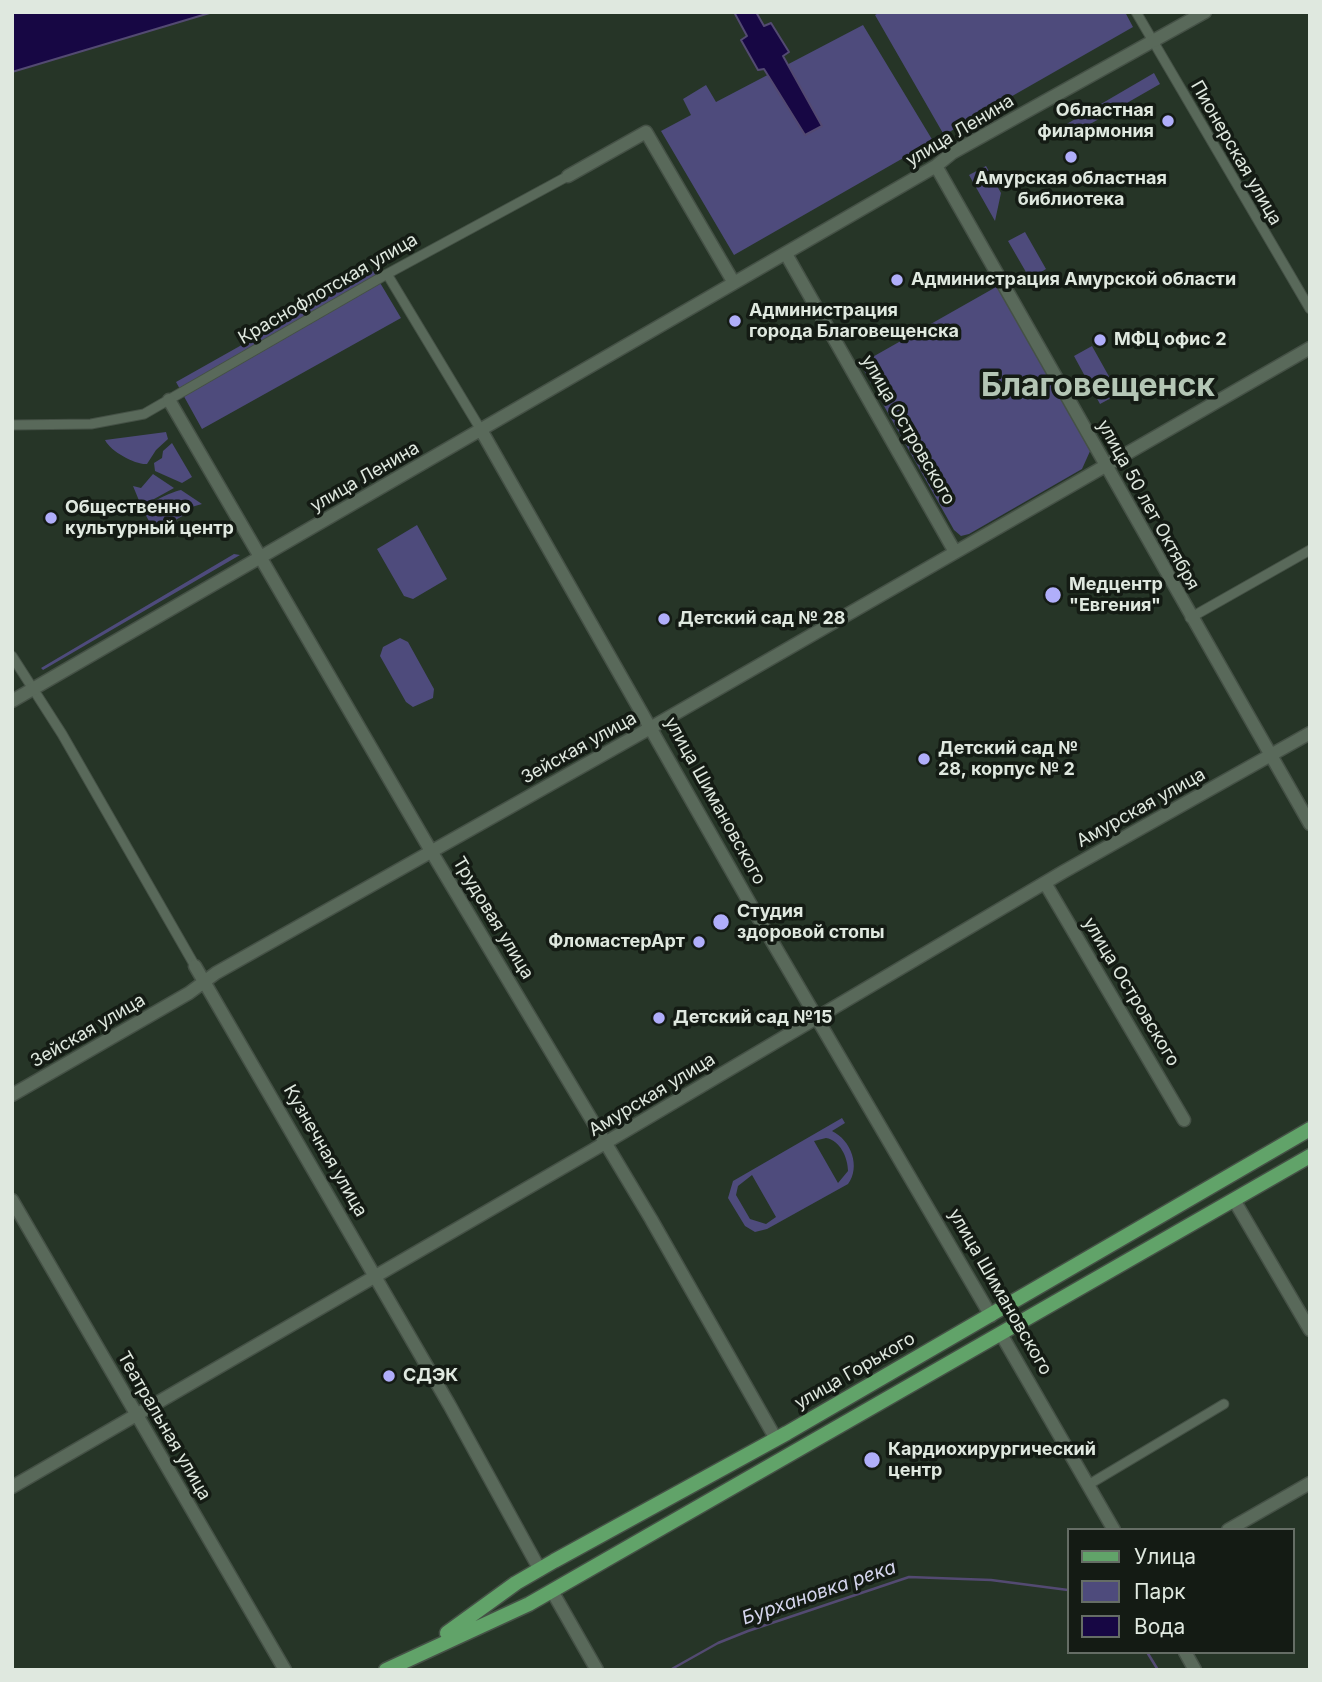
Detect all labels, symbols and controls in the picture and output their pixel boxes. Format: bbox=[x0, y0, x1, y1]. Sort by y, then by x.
street label: Пионерская улица bbox=[1186, 77, 1286, 229]
street label: улица Ленина bbox=[902, 90, 1018, 172]
place label: Областная филармония bbox=[1037, 100, 1154, 142]
marker: Областная филармония bbox=[1160, 113, 1176, 129]
marker: Амурская областная библиотека bbox=[1063, 149, 1079, 165]
place label: Амурская областная библиотека bbox=[975, 168, 1167, 210]
street label: Краснофлотская улица bbox=[235, 229, 421, 349]
place label: Администрация Амурской области bbox=[911, 269, 1236, 291]
marker: Администрация Амурской области bbox=[889, 272, 905, 288]
place label: Администрация города Благовещенска bbox=[749, 300, 959, 342]
marker: Администрация города Благовещенска bbox=[727, 313, 743, 329]
place label: МФЦ офис 2 bbox=[1114, 329, 1226, 351]
marker: МФЦ офис 2 bbox=[1092, 332, 1108, 348]
street label: улица Островского bbox=[856, 351, 960, 509]
district label: Благовещенск bbox=[981, 367, 1215, 405]
street label: улица 50 лет Октября bbox=[1092, 416, 1204, 594]
street label: улица Ленина bbox=[307, 437, 423, 517]
place label: Общественно культурный центр bbox=[65, 497, 234, 540]
marker: Общественно культурный центр bbox=[43, 510, 59, 526]
place label: Медцентр "Евгения" bbox=[1069, 574, 1163, 616]
marker: Медцентр "Евгения" bbox=[1043, 585, 1063, 605]
place label: Детский сад № 28 bbox=[678, 608, 846, 630]
marker: Детский сад № 28 bbox=[656, 611, 672, 627]
street label: Зейская улица bbox=[518, 707, 640, 789]
street label: улица Шимановского bbox=[660, 713, 770, 889]
place label: Детский сад № 28, корпус № 2 bbox=[938, 738, 1078, 780]
marker: Детский сад № 28, корпус № 2 bbox=[916, 751, 932, 767]
street label: Амурская улица bbox=[1073, 764, 1209, 852]
street label: Трудовая улица bbox=[448, 853, 538, 983]
place label: Студия здоровой стопы bbox=[737, 901, 885, 944]
marker: Студия здоровой стопы bbox=[711, 912, 731, 932]
street label: улица Островского bbox=[1078, 914, 1184, 1070]
place label: ФломастерАрт bbox=[548, 931, 685, 953]
marker: ФломастерАрт bbox=[691, 934, 707, 950]
street label: Зейская улица bbox=[27, 989, 149, 1073]
place label: Детский сад №15 bbox=[673, 1007, 832, 1029]
marker: Детский сад №15 bbox=[651, 1010, 667, 1026]
street label: Амурская улица bbox=[585, 1049, 719, 1141]
street label: Кузнечная улица bbox=[278, 1081, 372, 1221]
street label: улица Шимановского bbox=[944, 1205, 1056, 1379]
street label: улица Горького bbox=[791, 1328, 919, 1414]
street label: Театральная улица bbox=[113, 1348, 215, 1504]
place label: СДЭК bbox=[403, 1365, 458, 1387]
marker: СДЭК bbox=[381, 1368, 397, 1384]
place label: Кардиохирургический центр bbox=[888, 1439, 1096, 1482]
marker: Кардиохирургический центр bbox=[862, 1450, 882, 1470]
legend bbox=[1066, 1528, 1294, 1654]
text: Улица bbox=[1134, 1544, 1196, 1569]
water label: Бурхановка река bbox=[739, 1556, 899, 1630]
text: Парк bbox=[1134, 1579, 1186, 1604]
text: Вода bbox=[1134, 1614, 1185, 1639]

